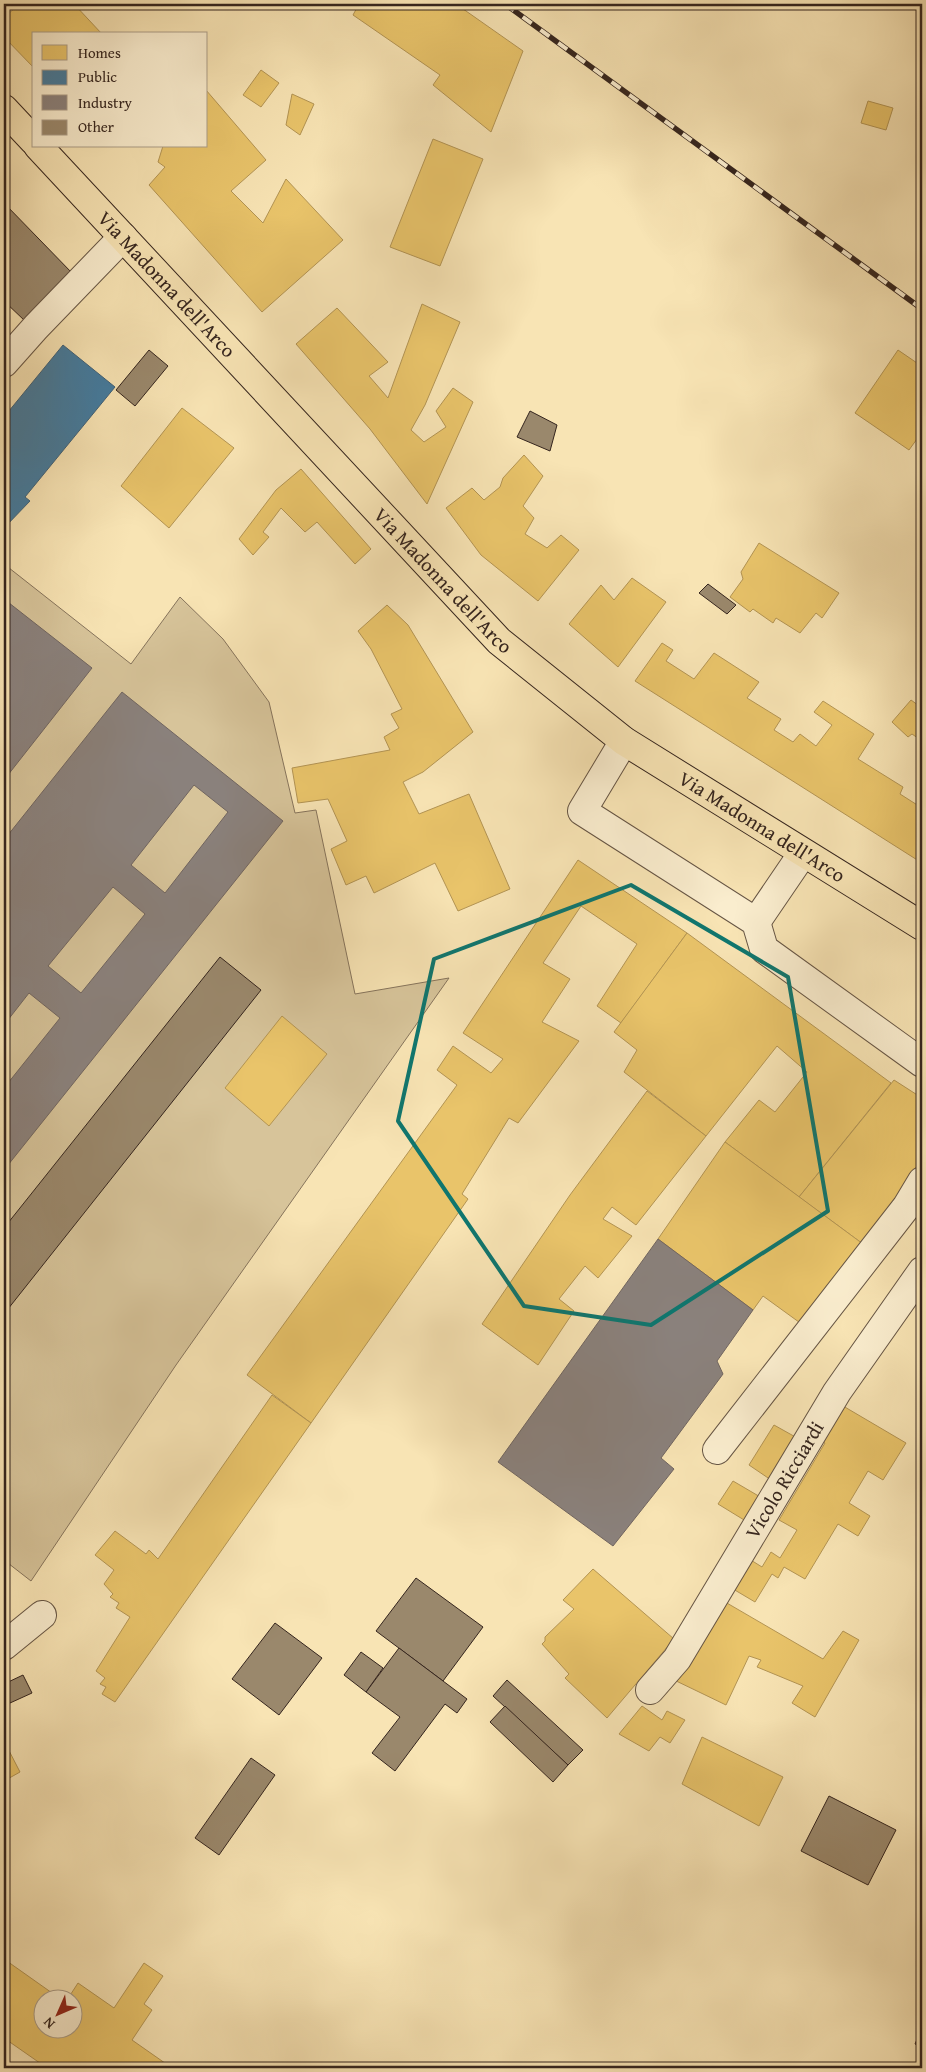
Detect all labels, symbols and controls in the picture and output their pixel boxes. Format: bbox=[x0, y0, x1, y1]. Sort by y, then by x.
legend bbox=[32, 32, 208, 148]
text: Homes bbox=[78, 42, 121, 63]
text: Public bbox=[78, 66, 117, 87]
text: Industry bbox=[78, 92, 133, 113]
text: Other bbox=[78, 116, 114, 137]
street label: Via Madonna dell'Arco bbox=[91, 204, 243, 364]
street label: Via Madonna dell'Arco bbox=[367, 500, 519, 660]
street label: Via Madonna dell'Arco bbox=[673, 763, 851, 889]
street label: Vicolo Ricciardi bbox=[737, 1415, 831, 1544]
north arrow bbox=[32, 1990, 82, 2040]
text: N bbox=[38, 2012, 59, 2034]

